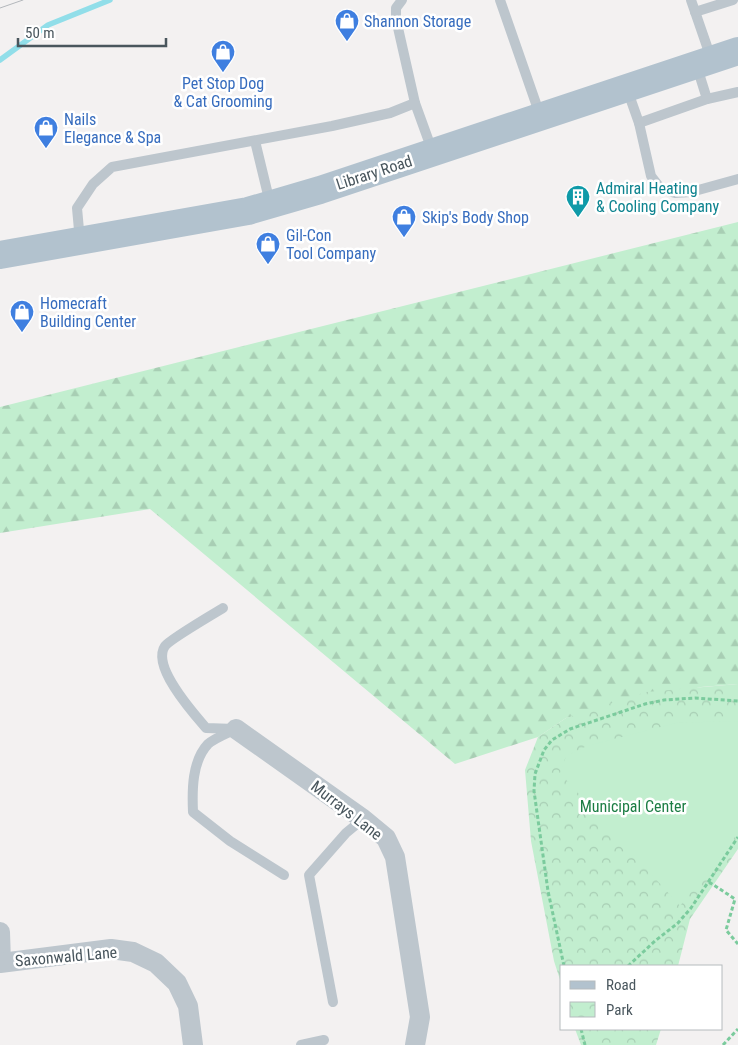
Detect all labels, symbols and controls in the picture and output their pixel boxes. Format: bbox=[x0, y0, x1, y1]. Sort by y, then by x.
shop icon: Shannon Storage bbox=[334, 8, 360, 42]
place label: Shannon Storage bbox=[364, 12, 471, 31]
scale bar bbox=[18, 15, 165, 47]
text: 50 m bbox=[25, 24, 55, 42]
shop icon: Pet Stop Dog & Cat Grooming bbox=[210, 39, 236, 73]
place label: Pet Stop Dog & Cat Grooming bbox=[173, 74, 273, 111]
place label: Nails Elegance & Spa bbox=[64, 110, 161, 147]
shop icon: Nails Elegance & Spa bbox=[33, 115, 59, 149]
street label: Library Road bbox=[334, 151, 415, 194]
place label: Admiral Heating & Cooling Company bbox=[596, 179, 720, 216]
building icon: Admiral Heating & Cooling Company bbox=[565, 184, 591, 218]
shop icon: Skip's Body Shop bbox=[391, 204, 417, 238]
place label: Skip's Body Shop bbox=[422, 208, 529, 227]
place label: Gil-Con Tool Company bbox=[286, 226, 376, 263]
shop icon: Gil-Con Tool Company bbox=[255, 231, 281, 265]
place label: Homecraft Building Center bbox=[40, 294, 136, 331]
shop icon: Homecraft Building Center bbox=[9, 299, 35, 333]
street label: Murrays Lane bbox=[307, 777, 386, 844]
park label: Municipal Center bbox=[580, 797, 686, 816]
street label: Saxonwald Lane bbox=[14, 943, 118, 970]
legend bbox=[560, 965, 723, 1030]
text: Road bbox=[606, 976, 636, 994]
text: Park bbox=[606, 1001, 633, 1019]

